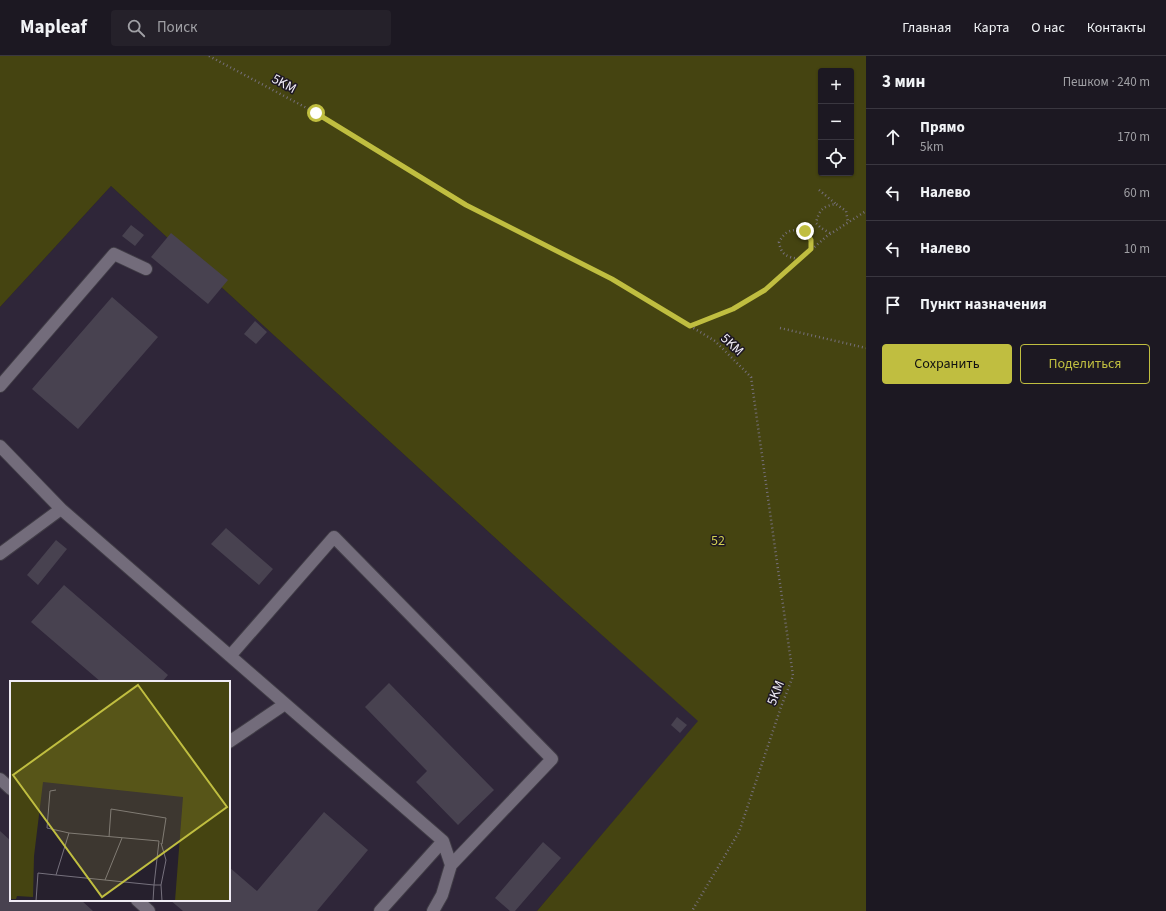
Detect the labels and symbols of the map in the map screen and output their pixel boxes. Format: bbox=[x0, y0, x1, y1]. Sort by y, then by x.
street label: 5KM bbox=[268, 69, 300, 99]
route start bbox=[307, 104, 325, 122]
route end bbox=[796, 222, 814, 240]
street label: 5KM bbox=[716, 329, 748, 361]
park label: 52 bbox=[711, 531, 725, 551]
street label: 5KM bbox=[762, 678, 790, 708]
inset map bbox=[10, 681, 230, 901]

